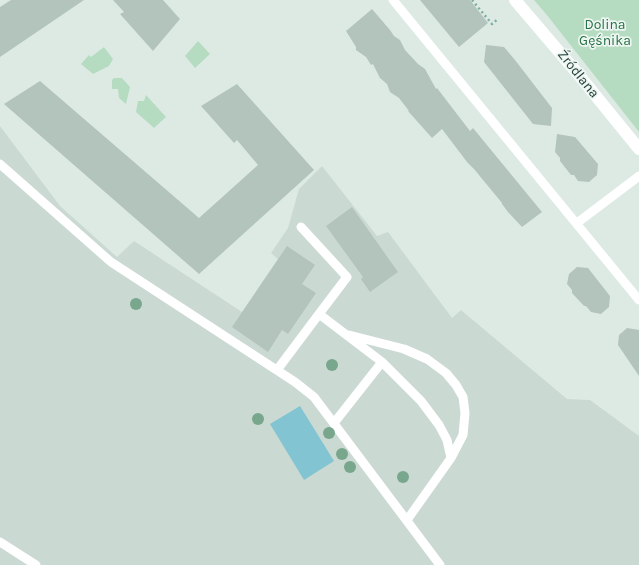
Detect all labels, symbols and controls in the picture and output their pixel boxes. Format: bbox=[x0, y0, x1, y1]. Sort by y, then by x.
park label: Dolina Gęśnika bbox=[579, 17, 631, 50]
street label: Źródlana bbox=[554, 47, 602, 101]

